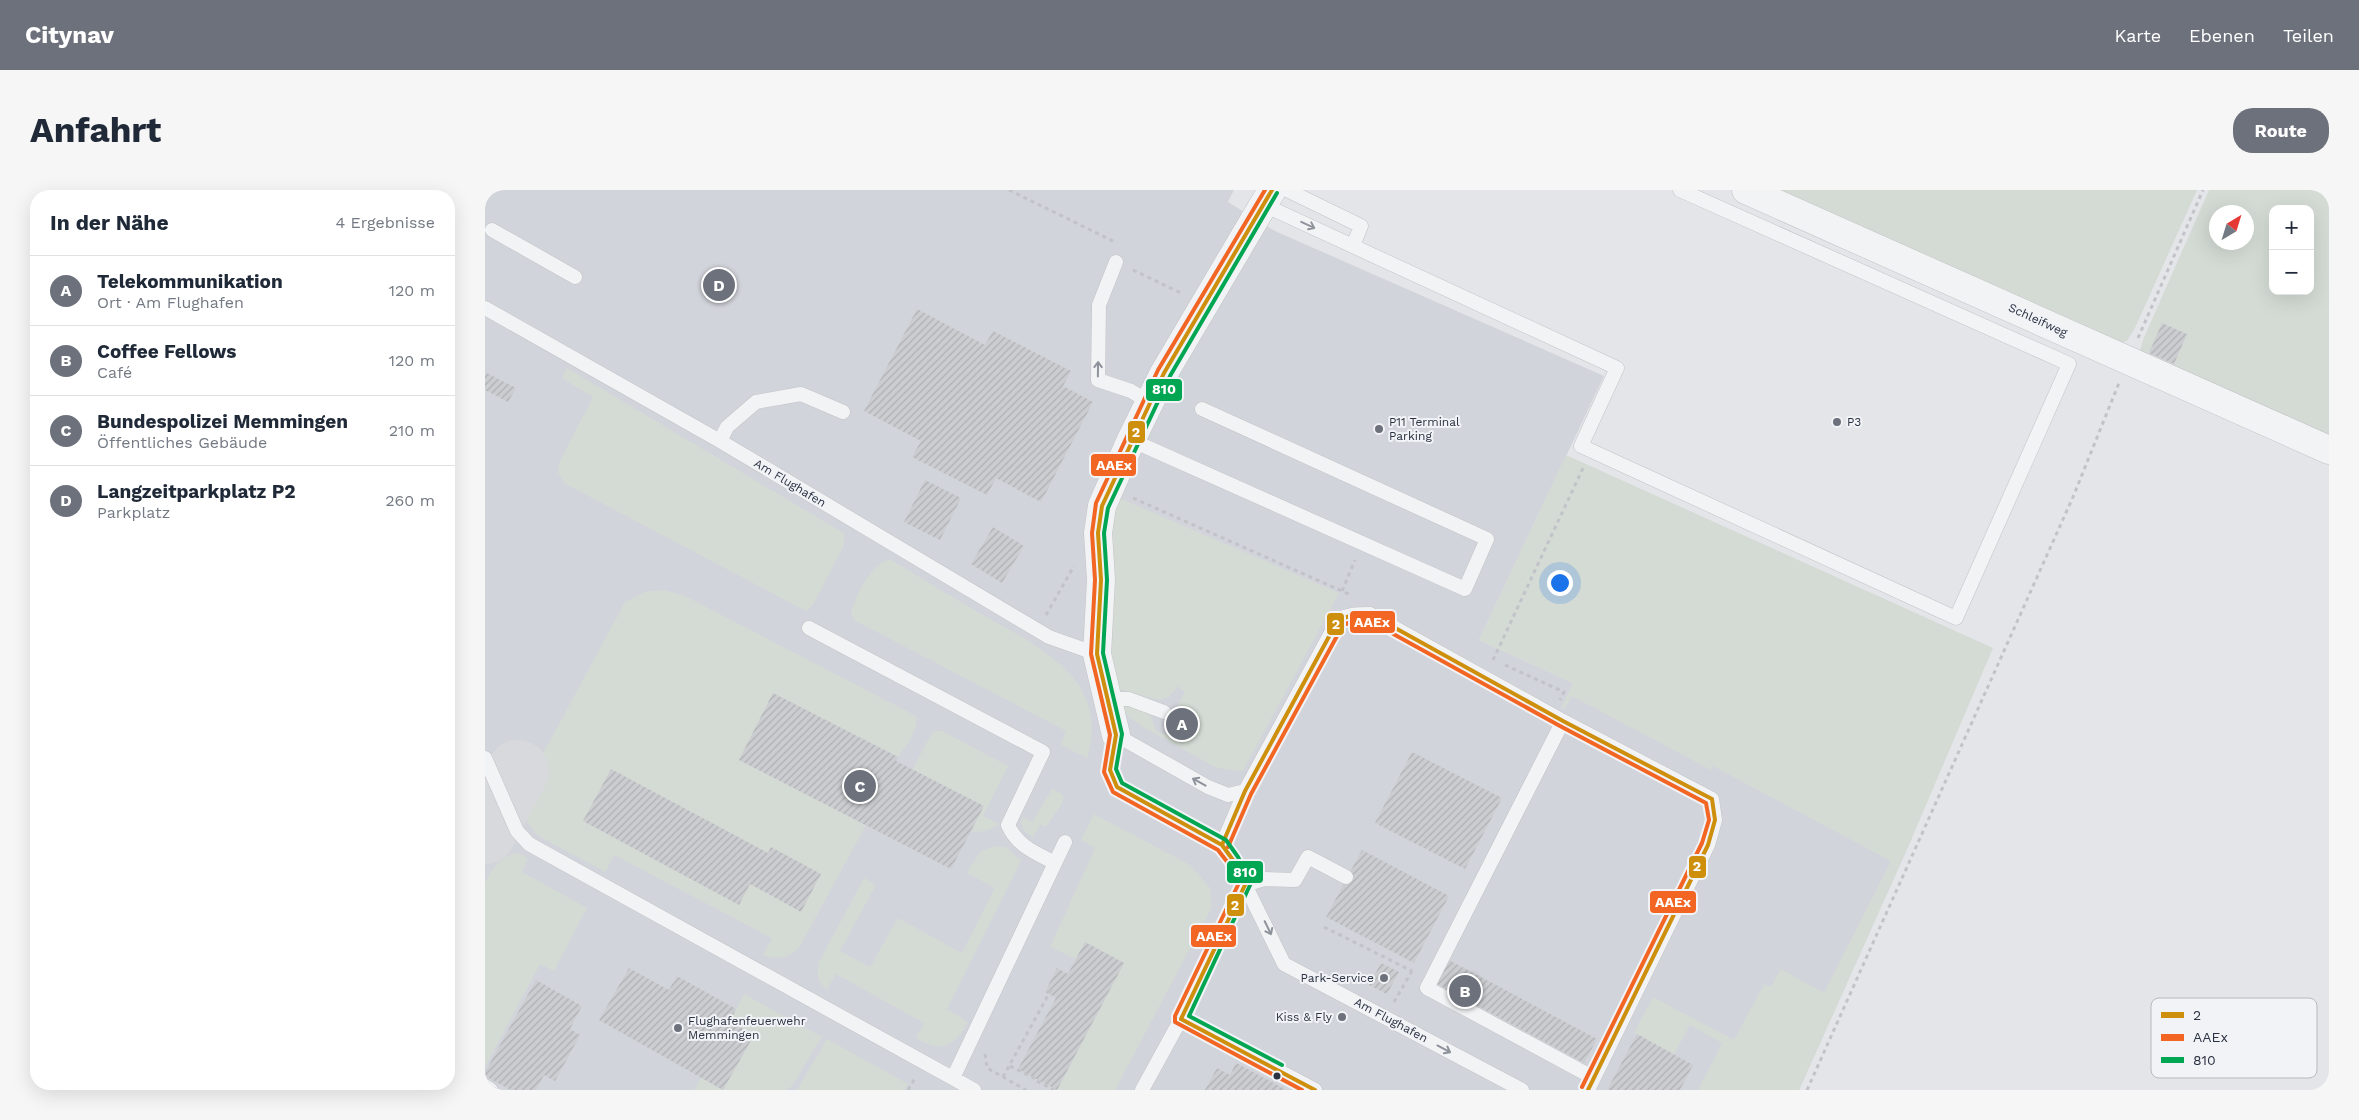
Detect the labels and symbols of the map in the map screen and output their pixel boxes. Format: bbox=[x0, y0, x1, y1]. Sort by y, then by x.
north arrow bbox=[2209, 205, 2254, 250]
one-way arrow bbox=[1300, 221, 1315, 231]
pin: D bbox=[703, 266, 735, 304]
street label: Schleifweg bbox=[2006, 300, 2070, 340]
one-way arrow bbox=[1093, 361, 1103, 378]
line badge: 810 bbox=[1145, 378, 1183, 402]
text: 810 bbox=[1152, 381, 1176, 397]
place label: P11 Terminal Parking bbox=[1389, 415, 1460, 443]
place label: P3 bbox=[1847, 415, 1861, 429]
marker: P3 bbox=[1831, 416, 1843, 428]
line badge: 2 bbox=[1127, 420, 1146, 444]
marker: P11 Terminal Parking bbox=[1373, 423, 1385, 435]
text: 2 bbox=[1132, 424, 1140, 440]
line badge: AAEx bbox=[1090, 453, 1137, 477]
street label: Am Flughafen bbox=[752, 456, 828, 510]
text: AAEx bbox=[1096, 457, 1133, 473]
your location bbox=[1547, 570, 1573, 596]
line badge: AAEx bbox=[1349, 610, 1396, 634]
line badge: 2 bbox=[1326, 612, 1345, 636]
text: AAEx bbox=[1354, 614, 1391, 630]
text: 2 bbox=[1332, 616, 1340, 632]
pin: A bbox=[1166, 705, 1198, 743]
pin: C bbox=[844, 767, 876, 805]
one-way arrow bbox=[1192, 777, 1207, 786]
line badge: 2 bbox=[1688, 855, 1707, 879]
text: 2 bbox=[1693, 858, 1701, 874]
line badge: 810 bbox=[1226, 860, 1264, 884]
text: 810 bbox=[1233, 864, 1257, 880]
line badge: AAEx bbox=[1649, 890, 1697, 914]
line badge: 2 bbox=[1226, 893, 1245, 917]
text: AAEx bbox=[1655, 894, 1692, 910]
text: 2 bbox=[1231, 897, 1239, 913]
one-way arrow bbox=[1264, 920, 1273, 935]
line badge: AAEx bbox=[1190, 924, 1237, 948]
text: AAEx bbox=[1196, 928, 1233, 944]
place label: Park-Service bbox=[1300, 971, 1374, 985]
marker: Park-Service bbox=[1378, 972, 1390, 984]
pin: B bbox=[1449, 972, 1481, 1010]
street label: Am Flughafen bbox=[1352, 995, 1430, 1045]
legend bbox=[2151, 998, 2317, 1078]
text: 2 bbox=[2193, 1007, 2201, 1023]
place label: Kiss & Fly bbox=[1276, 1010, 1333, 1024]
marker: Kiss & Fly bbox=[1336, 1011, 1348, 1023]
place label: Flughafenfeuerwehr Memmingen bbox=[688, 1014, 806, 1042]
marker: Flughafenfeuerwehr Memmingen bbox=[672, 1022, 684, 1034]
text: AAEx bbox=[2193, 1029, 2228, 1045]
one-way arrow bbox=[1436, 1044, 1451, 1054]
text: 810 bbox=[2193, 1052, 2216, 1068]
unlabelled marker bbox=[1272, 1071, 1282, 1081]

